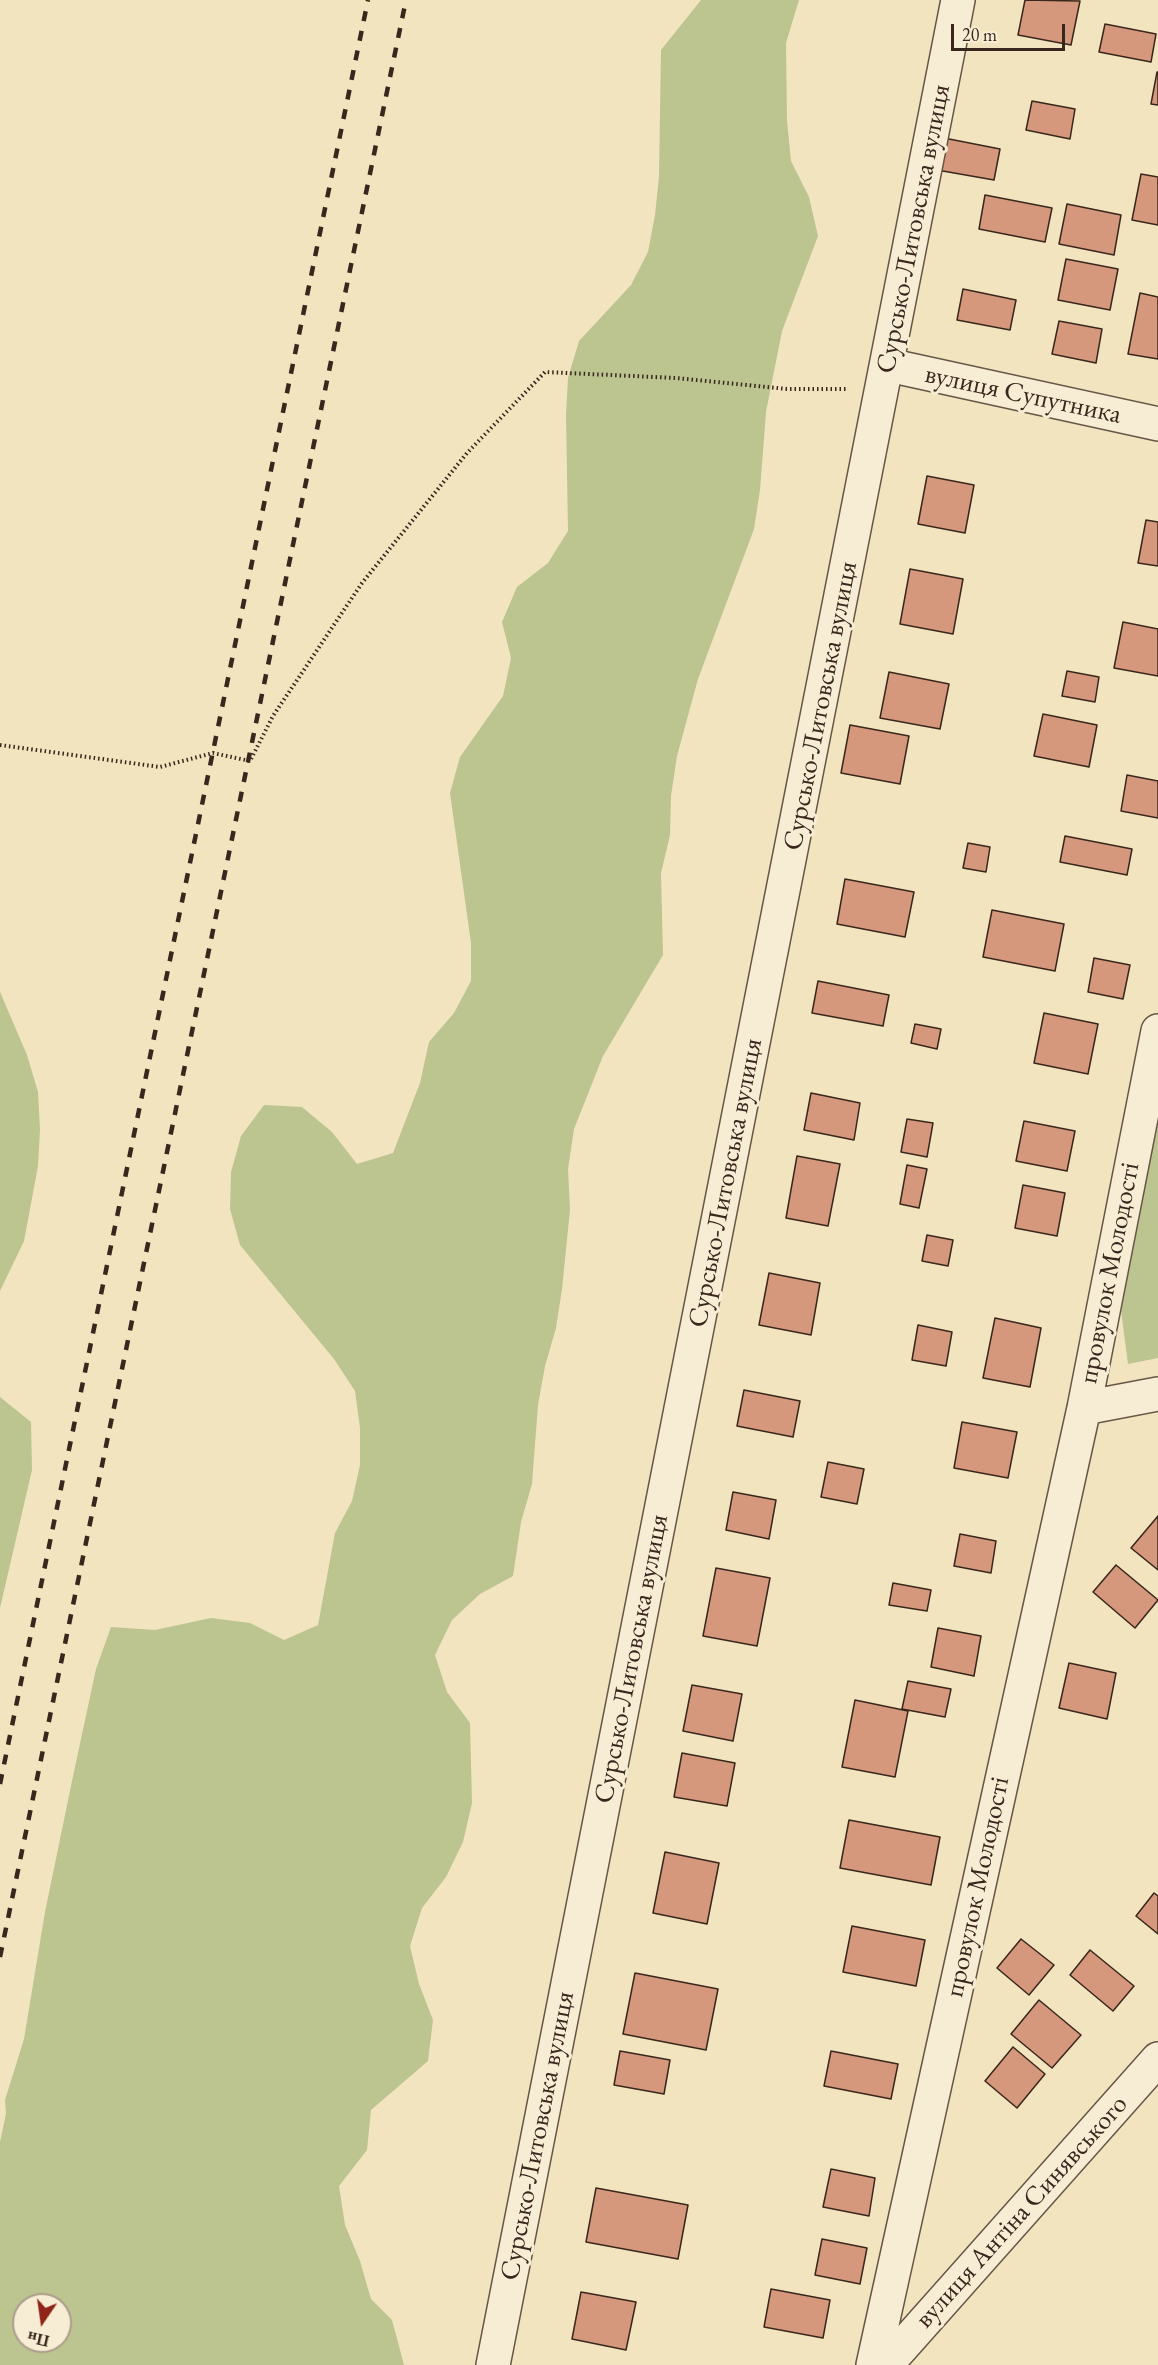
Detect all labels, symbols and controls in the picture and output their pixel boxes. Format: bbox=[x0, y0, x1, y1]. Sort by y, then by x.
scale bar bbox=[954, 12, 1068, 50]
text: 20 m bbox=[962, 23, 997, 46]
street label: Сурсько-Литовська вулиця bbox=[870, 82, 958, 376]
street label: вулиця Супутника bbox=[922, 358, 1124, 432]
street label: Сурсько-Литовська вулиця bbox=[777, 559, 865, 853]
street label: Сурсько-Литовська вулиця bbox=[682, 1036, 770, 1330]
street label: провулок Молодості bbox=[1073, 1160, 1147, 1386]
street label: Сурсько-Литовська вулиця bbox=[588, 1512, 676, 1806]
street label: провулок Молодості bbox=[939, 1774, 1017, 2000]
street label: Сурсько-Литовська вулиця bbox=[494, 1989, 582, 2283]
street label: вулиця Антіна Синявського bbox=[909, 2089, 1135, 2335]
north arrow bbox=[12, 2293, 72, 2353]
text: Пн bbox=[25, 2326, 51, 2352]

